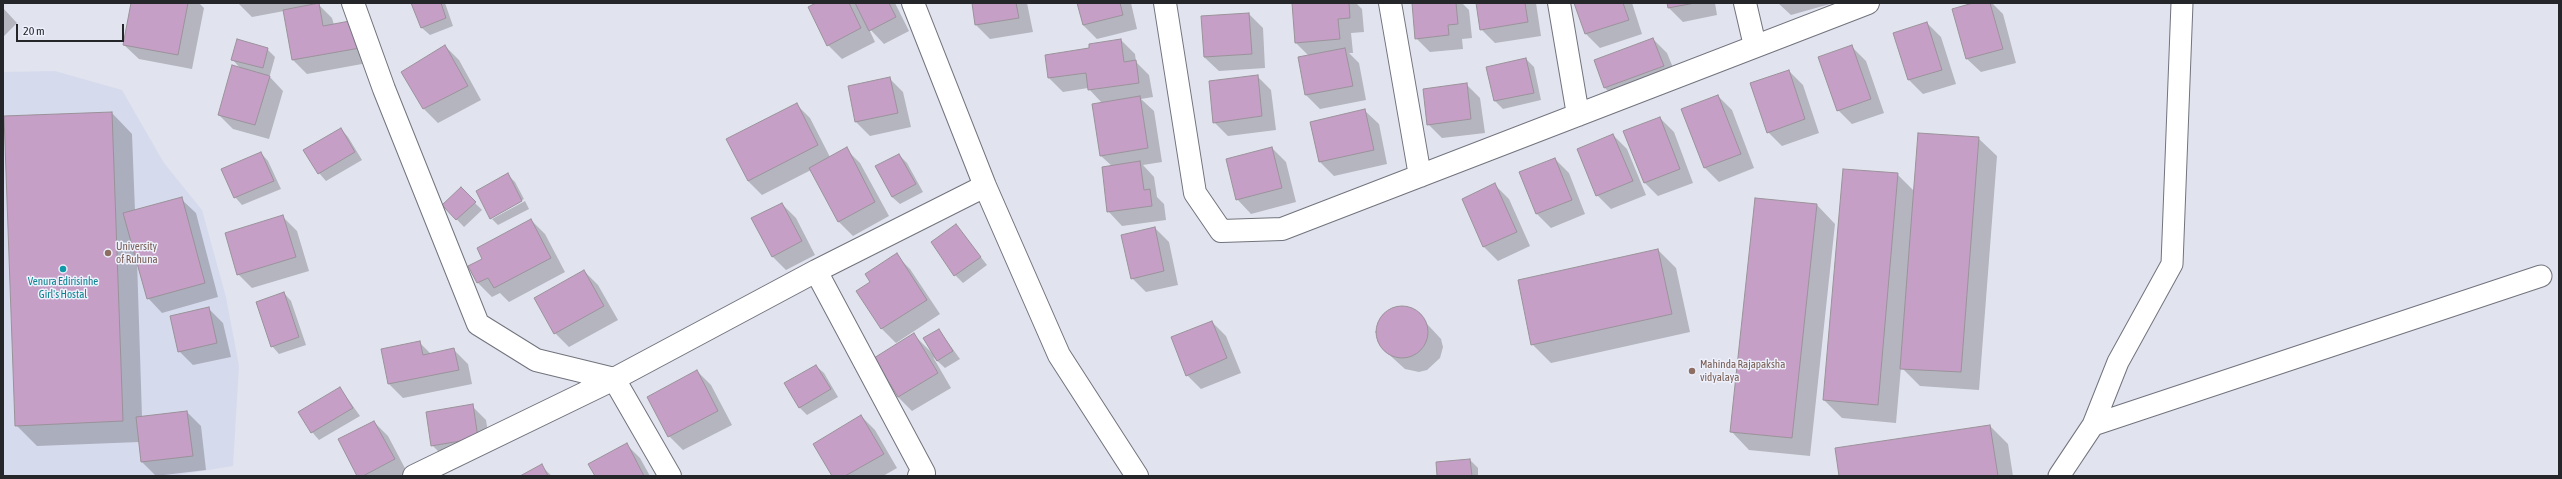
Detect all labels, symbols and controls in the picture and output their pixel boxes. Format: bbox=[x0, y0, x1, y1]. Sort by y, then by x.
scale bar bbox=[18, 16, 126, 42]
text: 20 m bbox=[23, 24, 45, 38]
place label: University of Ruhuna bbox=[116, 240, 158, 266]
marker: University of Ruhuna bbox=[103, 248, 113, 258]
marker: Venura Edirisinhe Girl's Hostal bbox=[58, 264, 68, 274]
place label: Venura Edirisinhe Girl's Hostal bbox=[28, 275, 98, 301]
place label: Mahinda Rajapaksha vidyalaya bbox=[1700, 358, 1785, 384]
marker: Mahinda Rajapaksha vidyalaya bbox=[1687, 366, 1697, 376]

